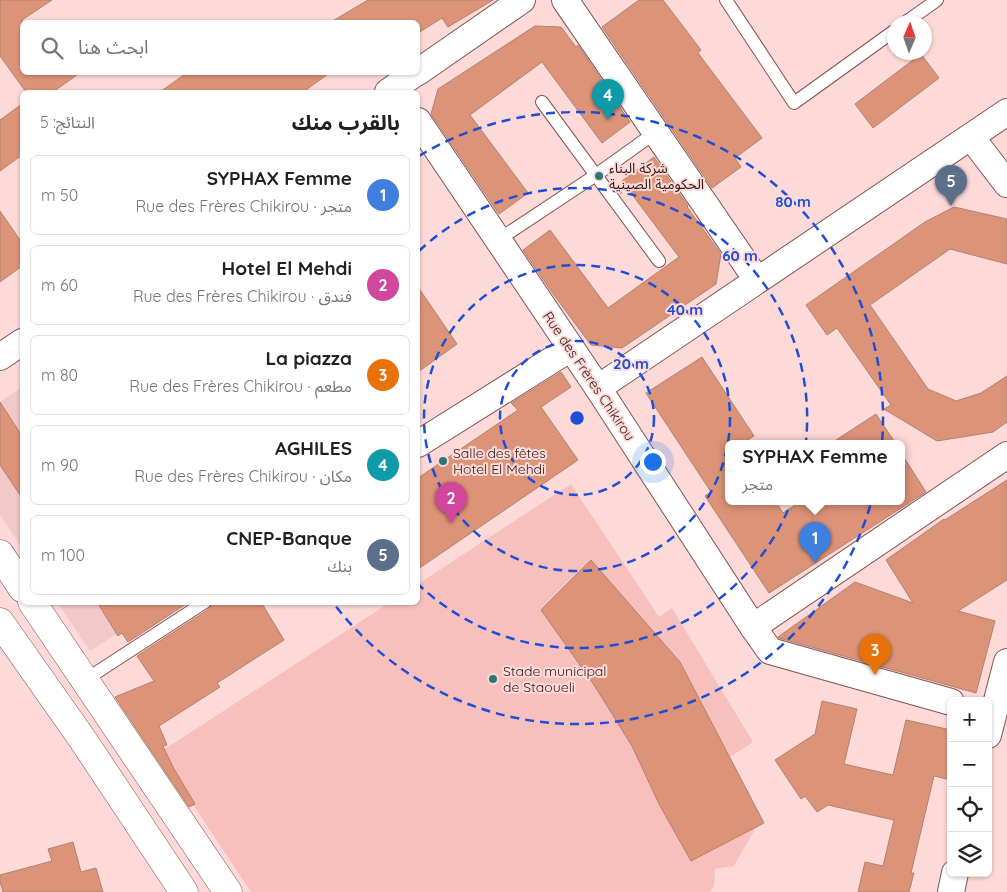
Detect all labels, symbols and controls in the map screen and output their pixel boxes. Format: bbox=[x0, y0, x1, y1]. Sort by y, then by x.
north arrow bbox=[887, 15, 932, 60]
search box bbox=[20, 20, 420, 75]
icon: search bbox=[38, 34, 66, 62]
text: ابحث هنا bbox=[78, 35, 149, 59]
pin: 4 bbox=[592, 79, 624, 120]
text: بالقرب منك bbox=[292, 109, 400, 135]
text: النتائج: 5 bbox=[40, 112, 95, 132]
place label: شركة البناء الحكومية الصينية bbox=[609, 159, 704, 193]
pin: 5 bbox=[935, 165, 967, 206]
text: SYPHAX Femme bbox=[207, 166, 352, 190]
marker: شركة البناء الحكومية الصينية bbox=[593, 170, 605, 182]
text: 50 m bbox=[41, 185, 78, 205]
text: 1 bbox=[380, 185, 386, 205]
text: 80 m bbox=[775, 192, 811, 211]
text: متجر · Rue des Frères Chikirou bbox=[136, 196, 352, 216]
text: 60 m bbox=[722, 246, 758, 265]
text: Hotel El Mehdi bbox=[222, 256, 352, 280]
text: 60 m bbox=[41, 275, 78, 295]
text: 2 bbox=[378, 275, 388, 295]
text: فندق · Rue des Frères Chikirou bbox=[133, 286, 352, 306]
text: 40 m bbox=[667, 300, 703, 319]
street label: Rue des Frères Chikirou bbox=[539, 308, 639, 444]
text: La piazza bbox=[265, 346, 352, 370]
text: 20 m bbox=[613, 354, 649, 373]
text: 80 m bbox=[41, 365, 78, 385]
text: 3 bbox=[379, 365, 387, 385]
text: مطعم · Rue des Frères Chikirou bbox=[129, 376, 352, 396]
centre of rings bbox=[568, 409, 586, 427]
text: AGHILES bbox=[275, 436, 352, 460]
popup bbox=[725, 440, 905, 505]
place label: Salle des fêtes Hotel El Mehdi bbox=[453, 444, 546, 478]
text: SYPHAX Femme bbox=[742, 444, 888, 468]
your location bbox=[640, 449, 666, 475]
text: 90 m bbox=[41, 455, 78, 475]
text: 4 bbox=[378, 455, 388, 475]
marker: Salle des fêtes Hotel El Mehdi bbox=[437, 455, 449, 467]
text: مكان · Rue des Frères Chikirou bbox=[134, 466, 352, 486]
text: متجر bbox=[742, 474, 773, 494]
pin: 2 bbox=[435, 482, 467, 523]
pin: 1 bbox=[799, 522, 831, 563]
text: CNEP-Banque bbox=[226, 526, 352, 550]
text: 100 m bbox=[41, 545, 85, 565]
text: 5 bbox=[378, 545, 388, 565]
text: بنك bbox=[327, 556, 352, 576]
pin: 3 bbox=[859, 634, 891, 675]
place label: Stade municipal de Staoueli bbox=[503, 662, 607, 696]
marker: Stade municipal de Staoueli bbox=[487, 673, 499, 685]
map controls bbox=[947, 697, 992, 877]
button: + bbox=[947, 697, 992, 742]
button: − bbox=[947, 742, 992, 787]
button: locate bbox=[947, 787, 992, 832]
button: layers bbox=[947, 832, 992, 877]

